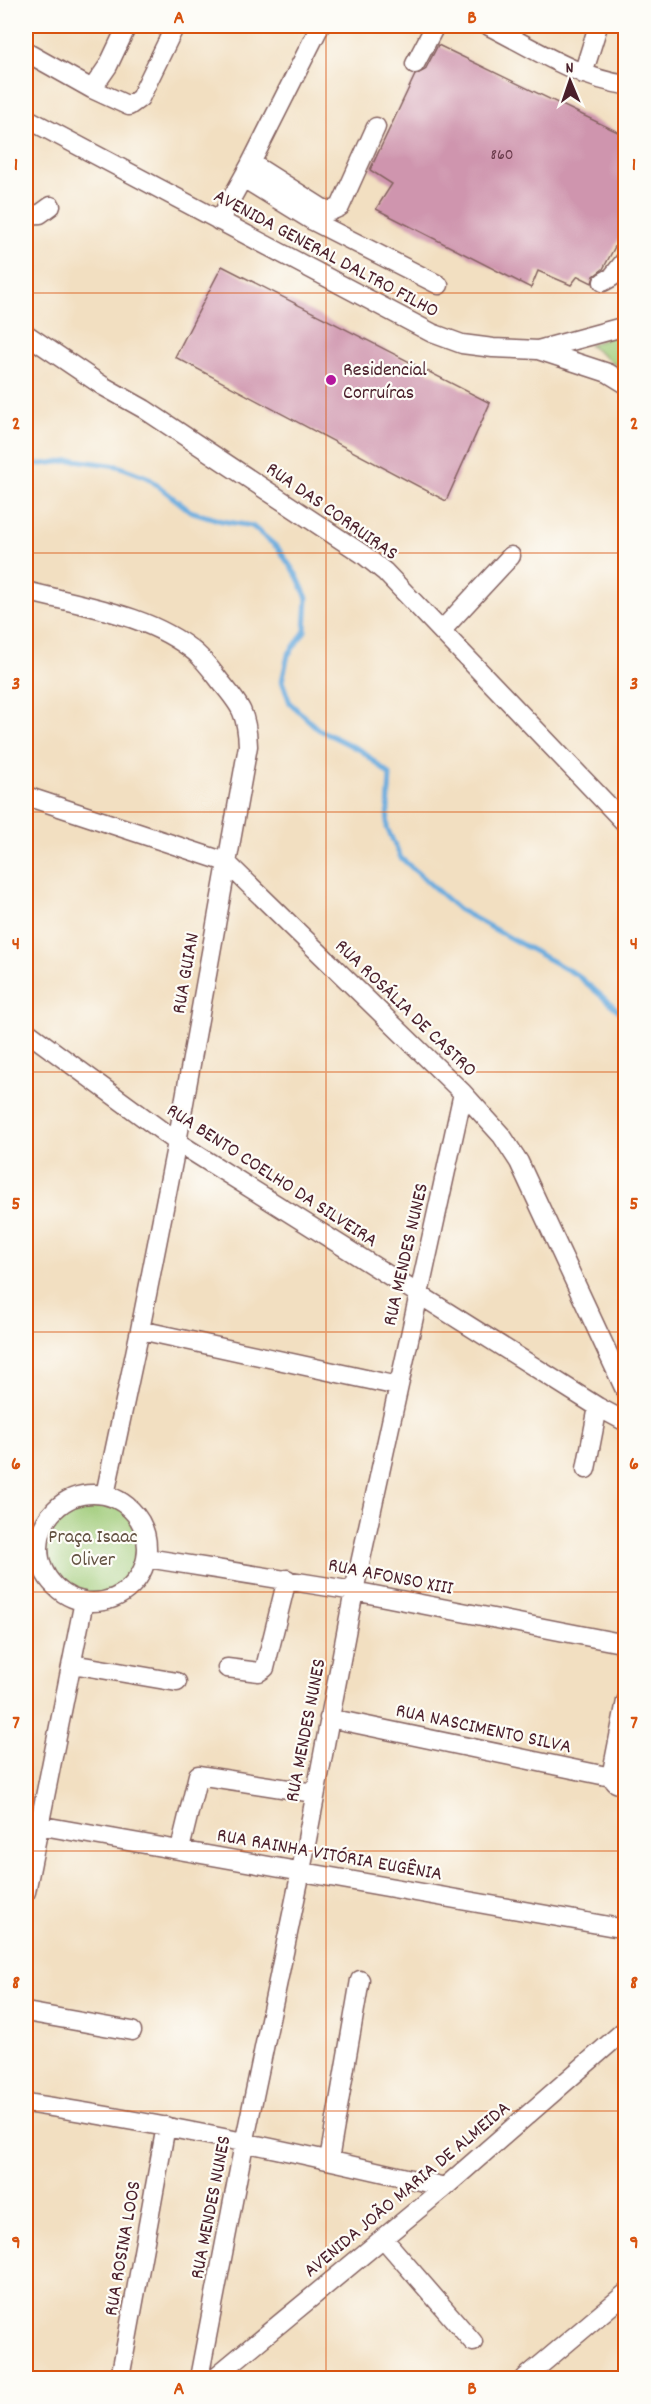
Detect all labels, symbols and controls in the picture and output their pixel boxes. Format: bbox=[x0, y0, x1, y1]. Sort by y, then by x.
text: A bbox=[174, 5, 185, 33]
text: B bbox=[467, 5, 477, 33]
north arrow bbox=[540, 51, 600, 111]
text: N bbox=[565, 57, 574, 80]
house number: 860 bbox=[491, 144, 513, 167]
text: 1 bbox=[14, 152, 18, 180]
text: 1 bbox=[632, 152, 636, 180]
street label: AVENIDA GENERAL DALTRO FILHO bbox=[208, 183, 443, 326]
place label: Residencial Corruíras bbox=[343, 357, 427, 408]
marker: Residencial Corruíras bbox=[324, 373, 338, 387]
text: 2 bbox=[12, 411, 20, 439]
text: 2 bbox=[630, 411, 638, 439]
street label: RUA DAS CORRUIRAS bbox=[259, 456, 403, 569]
text: 3 bbox=[12, 671, 20, 699]
text: 3 bbox=[630, 671, 638, 699]
text: 4 bbox=[12, 931, 20, 959]
street label: RUA GUIAN bbox=[166, 931, 208, 1016]
text: 4 bbox=[630, 931, 638, 959]
street label: RUA ROSÁLIA DE CASTRO bbox=[328, 934, 482, 1085]
street label: RUA BENTO COELHO DA SILVEIRA bbox=[160, 1098, 383, 1256]
street label: RUA MENDES NUNES bbox=[377, 1181, 437, 1329]
text: 5 bbox=[11, 1191, 21, 1219]
text: 5 bbox=[629, 1191, 639, 1219]
text: 6 bbox=[11, 1451, 21, 1479]
text: 6 bbox=[629, 1451, 639, 1479]
park label: Praça Isaac Oliver bbox=[48, 1524, 138, 1575]
street label: RUA AFONSO XIII bbox=[326, 1552, 455, 1604]
street label: RUA MENDES NUNES bbox=[279, 1656, 335, 1805]
street label: RUA NASCIMENTO SILVA bbox=[393, 1698, 574, 1762]
text: 7 bbox=[12, 1710, 20, 1738]
text: 7 bbox=[630, 1710, 638, 1738]
street label: RUA RAINHA VITÓRIA EUGÊNIA bbox=[215, 1822, 444, 1890]
text: 8 bbox=[12, 1970, 20, 1998]
text: 8 bbox=[630, 1970, 638, 1998]
street label: AVENIDA JOÃO MARIA DE ALMEIDA bbox=[299, 2095, 517, 2285]
street label: RUA MENDES NUNES bbox=[184, 2133, 240, 2282]
street label: RUA ROSINA LOOS bbox=[98, 2179, 150, 2318]
text: 9 bbox=[11, 2230, 21, 2258]
text: 9 bbox=[629, 2230, 639, 2258]
text: A bbox=[174, 2376, 185, 2404]
text: B bbox=[467, 2376, 477, 2404]

